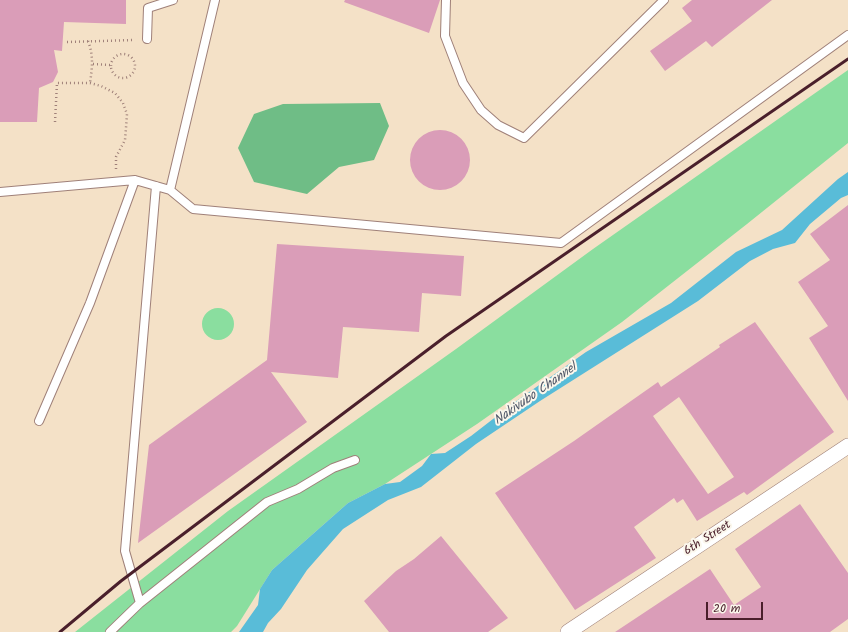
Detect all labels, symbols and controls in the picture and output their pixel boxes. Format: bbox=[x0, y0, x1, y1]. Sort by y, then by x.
water label: Nakivubo Channel bbox=[492, 361, 580, 429]
street label: 6th Street bbox=[682, 519, 734, 559]
scale bar bbox=[708, 594, 765, 620]
text: 20 m bbox=[713, 599, 740, 618]

